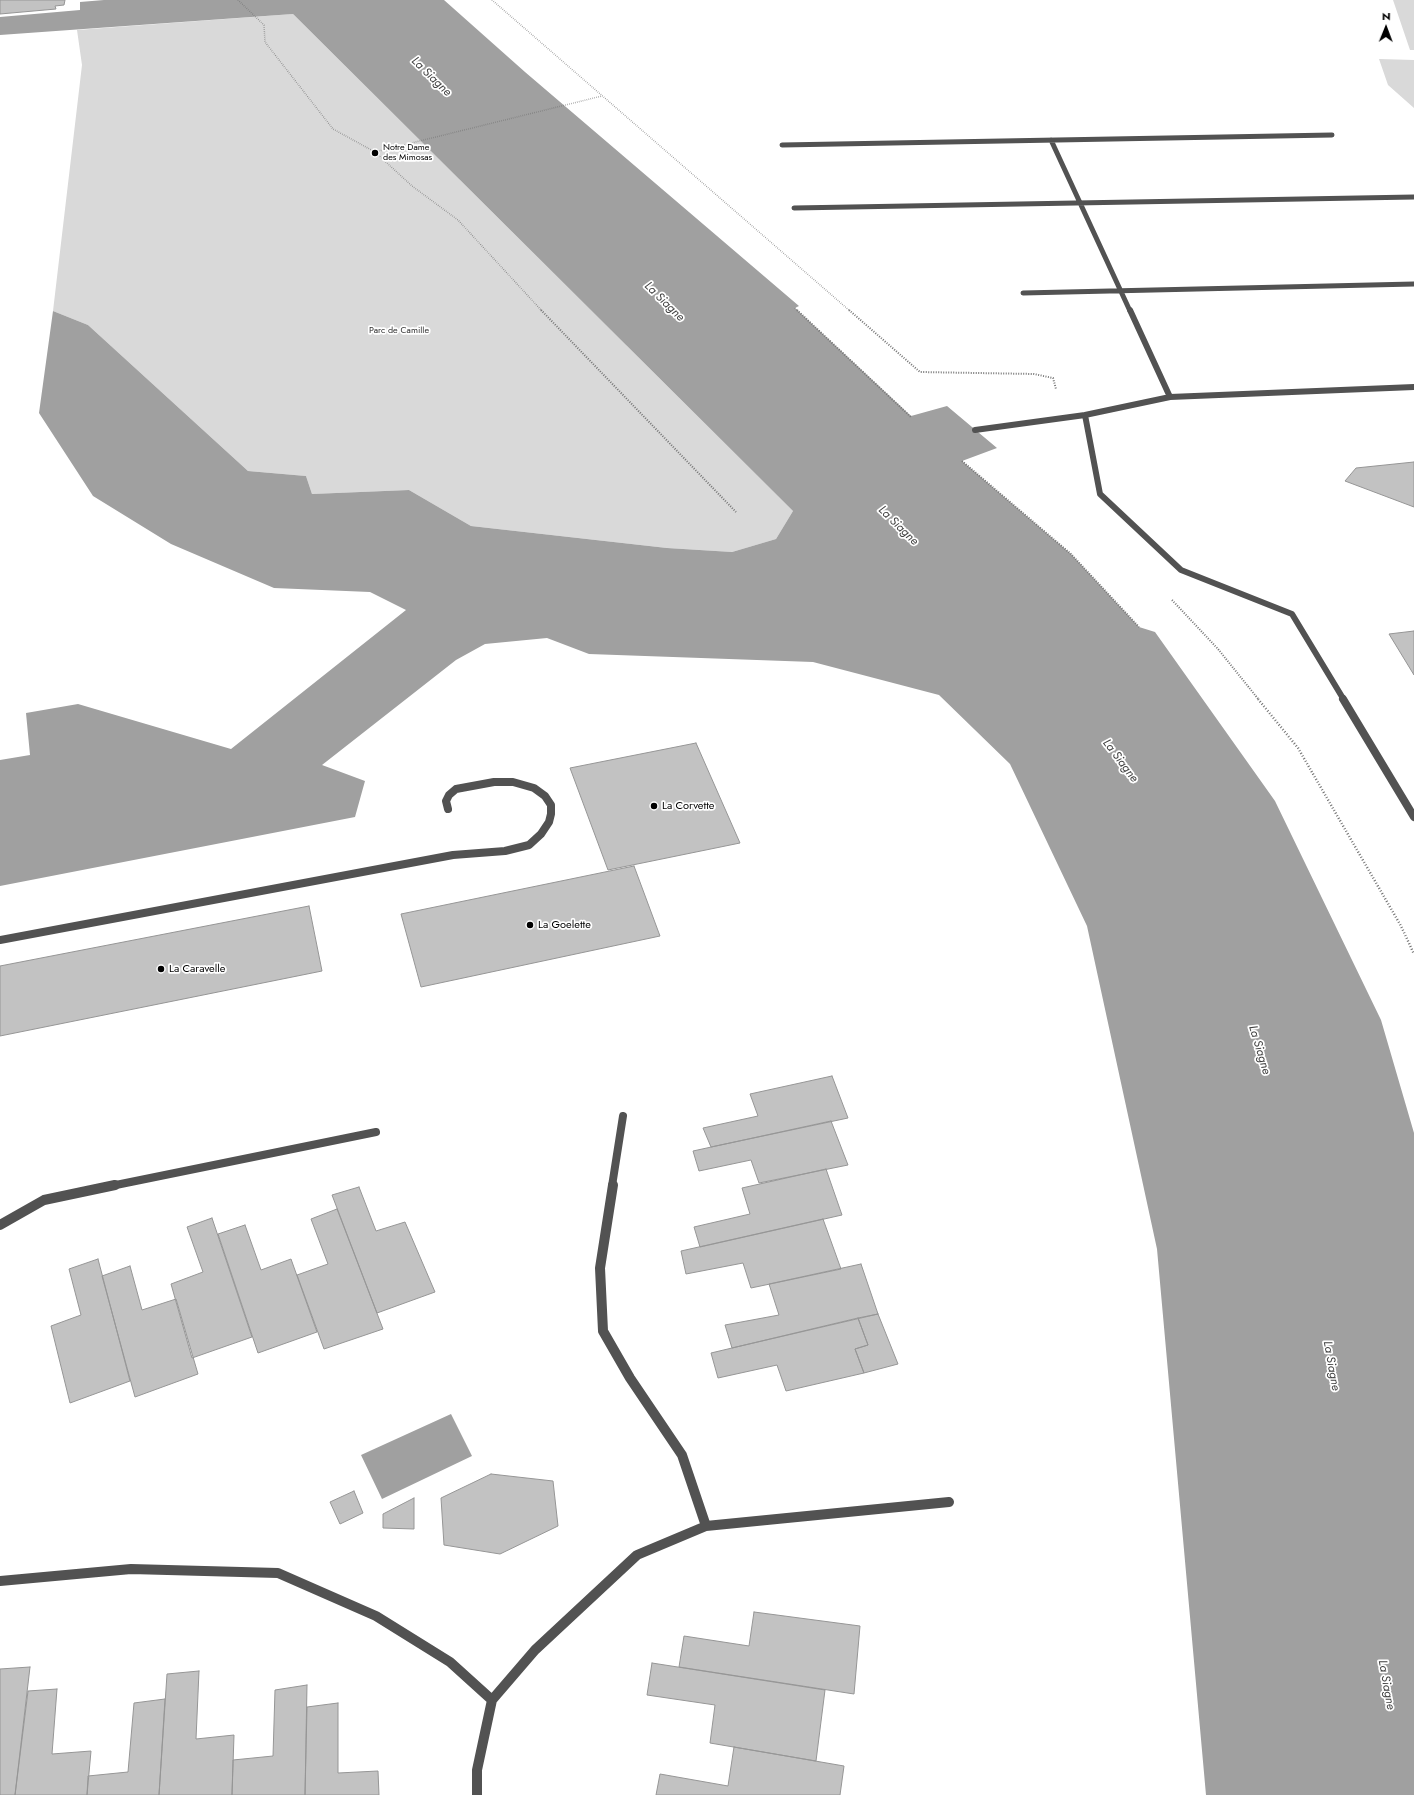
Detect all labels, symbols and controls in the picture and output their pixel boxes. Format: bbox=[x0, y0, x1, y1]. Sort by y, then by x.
north arrow bbox=[1366, 8, 1406, 48]
text: N bbox=[1382, 8, 1391, 24]
water label: La Siagne bbox=[408, 54, 454, 100]
place label: Notre Dame des Mimosas bbox=[383, 143, 432, 164]
marker: Notre Dame des Mimosas bbox=[370, 148, 380, 158]
water label: La Siagne bbox=[641, 279, 687, 325]
park label: Parc de Camille bbox=[369, 326, 429, 336]
water label: La Siagne bbox=[875, 503, 921, 549]
water label: La Siagne bbox=[1099, 737, 1141, 785]
place label: La Corvette bbox=[662, 799, 714, 813]
marker: La Corvette bbox=[649, 801, 659, 811]
place label: La Goelette bbox=[538, 918, 591, 932]
marker: La Goelette bbox=[525, 920, 535, 930]
place label: La Caravelle bbox=[169, 962, 225, 976]
marker: La Caravelle bbox=[156, 964, 166, 974]
water label: La Siagne bbox=[1245, 1024, 1273, 1076]
water label: La Siagne bbox=[1320, 1340, 1342, 1392]
water label: La Siagne bbox=[1375, 1659, 1397, 1711]

